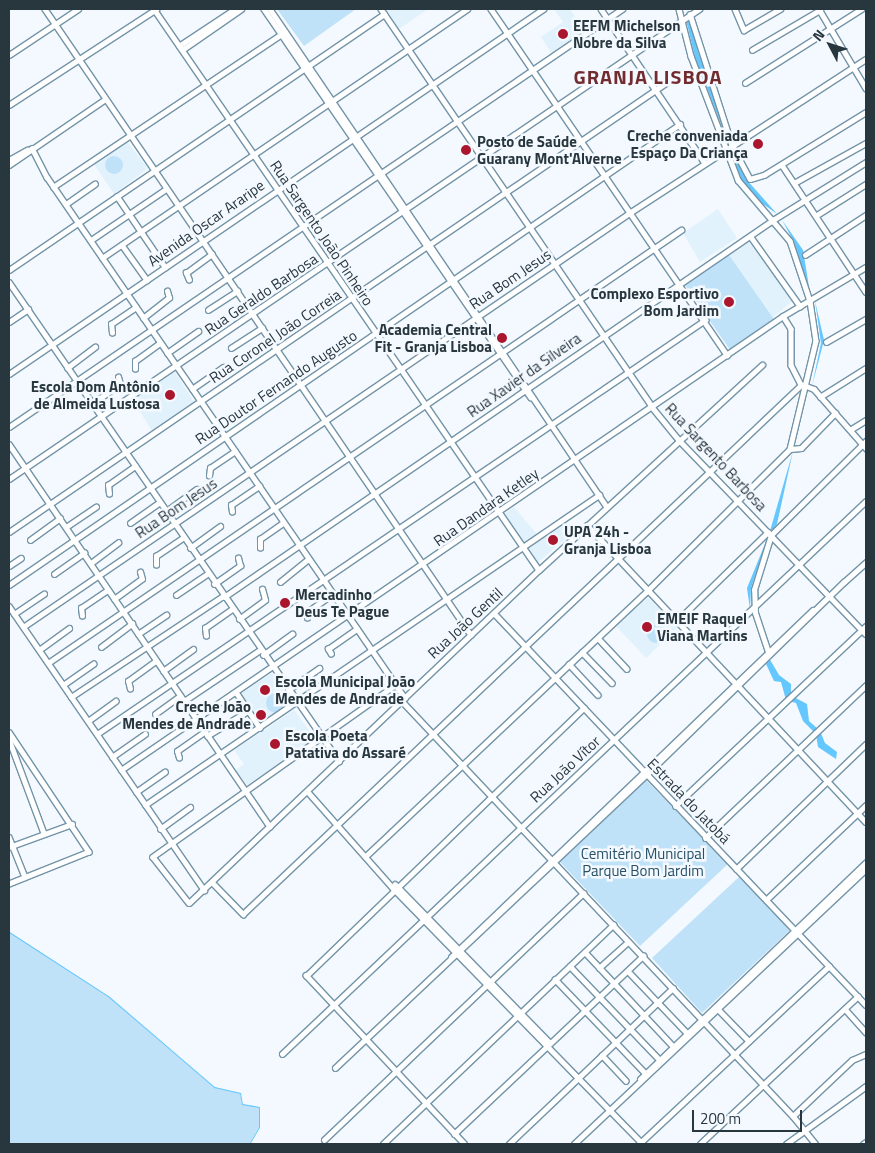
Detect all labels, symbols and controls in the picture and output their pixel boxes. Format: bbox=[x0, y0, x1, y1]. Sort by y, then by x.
place label: EEFM Michelson Nobre da Silva bbox=[573, 16, 681, 51]
north arrow bbox=[805, 20, 855, 70]
text: N bbox=[807, 25, 829, 46]
marker: EEFM Michelson Nobre da Silva bbox=[557, 28, 569, 40]
district label: GRANJA LISBOA bbox=[572, 64, 724, 88]
place label: Creche conveniada Espaço Da Criança bbox=[627, 126, 748, 161]
place label: Posto de Saúde Guarany Mont'Alverne bbox=[477, 132, 622, 167]
marker: Creche conveniada Espaço Da Criança bbox=[752, 138, 764, 150]
marker: Posto de Saúde Guarany Mont'Alverne bbox=[459, 143, 473, 157]
street label: Rua Sargento João Pinheiro bbox=[267, 157, 377, 309]
street label: Avenida Oscar Araripe bbox=[144, 176, 268, 270]
street label: Rua Bom Jesus bbox=[466, 245, 554, 313]
street label: Rua Geraldo Barbosa bbox=[201, 250, 321, 338]
place label: Complexo Esportivo Bom Jardim bbox=[591, 284, 719, 319]
street label: Rua Coronel João Correia bbox=[206, 285, 344, 387]
marker: Complexo Esportivo Bom Jardim bbox=[723, 296, 735, 308]
place label: Academia Central Fit - Granja Lisboa bbox=[375, 320, 492, 355]
street label: Rua Doutor Fernando Augusto bbox=[192, 326, 360, 448]
street label: Rua Xavier da Silveira bbox=[464, 329, 584, 421]
marker: Academia Central Fit - Granja Lisboa bbox=[496, 332, 508, 344]
place label: Escola Dom Antônio de Almeida Lustosa bbox=[31, 377, 160, 412]
marker: Escola Dom Antônio de Almeida Lustosa bbox=[164, 389, 176, 401]
street label: Rua Sargento Barbosa bbox=[661, 399, 771, 515]
street label: Rua Dandara Ketley bbox=[430, 464, 542, 550]
street label: Rua Bom Jesus bbox=[132, 474, 220, 542]
place label: UPA 24h - Granja Lisboa bbox=[564, 522, 651, 557]
marker: UPA 24h - Granja Lisboa bbox=[546, 533, 560, 547]
street label: Rua João Gentil bbox=[424, 584, 506, 662]
place label: Mercadinho Deus Te Pague bbox=[295, 585, 389, 620]
marker: Mercadinho Deus Te Pague bbox=[279, 597, 291, 609]
place label: EMEIF Raquel Viana Martins bbox=[657, 609, 748, 644]
marker: EMEIF Raquel Viana Martins bbox=[641, 621, 653, 633]
place label: Escola Municipal João Mendes de Andrade bbox=[275, 672, 415, 707]
marker: Escola Municipal João Mendes de Andrade bbox=[259, 684, 271, 696]
place label: Creche João Mendes de Andrade bbox=[122, 697, 251, 732]
marker: Creche João Mendes de Andrade bbox=[255, 709, 267, 721]
place label: Escola Poeta Patativa do Assaré bbox=[285, 726, 406, 761]
street label: Rua João Vítor bbox=[526, 732, 604, 806]
marker: Escola Poeta Patativa do Assaré bbox=[269, 738, 281, 750]
street label: Estrada do Jatobá bbox=[644, 755, 734, 847]
park label: Cemitério Municipal Parque Bom Jardim bbox=[581, 844, 705, 879]
scale bar bbox=[695, 1100, 805, 1132]
text: 200 m bbox=[700, 1107, 741, 1130]

